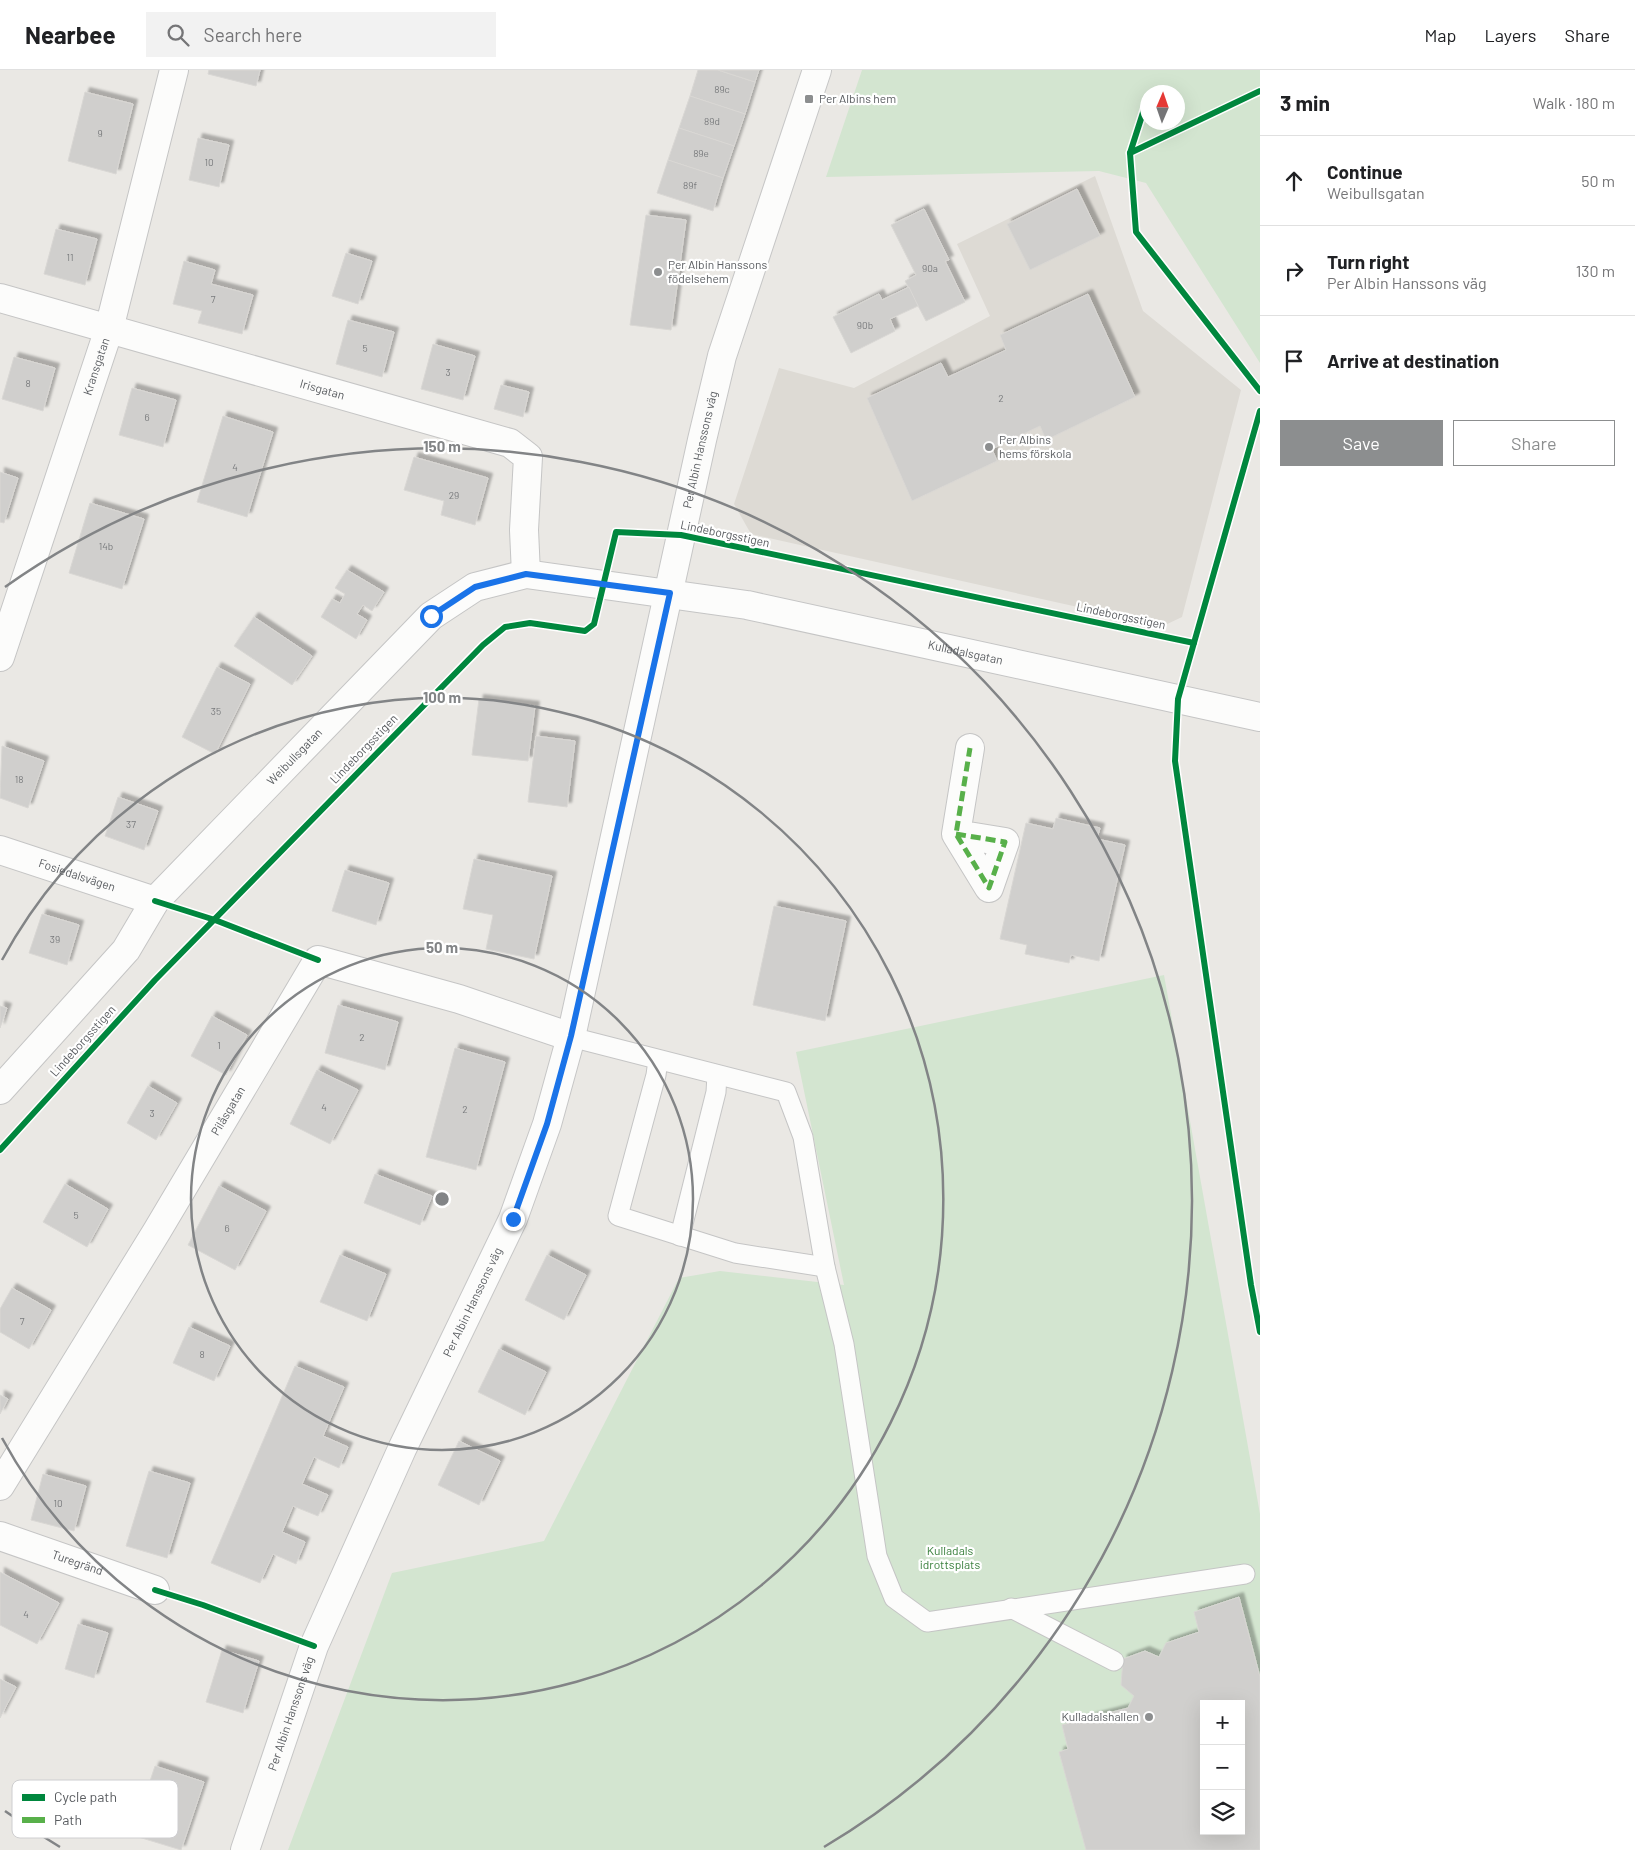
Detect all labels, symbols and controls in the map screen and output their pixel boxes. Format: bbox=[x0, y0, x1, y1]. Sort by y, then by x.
search box bbox=[146, 12, 496, 57]
text: Nearbee bbox=[25, 20, 116, 49]
icon: search bbox=[164, 21, 192, 49]
text: Search here bbox=[204, 23, 302, 46]
text: Map bbox=[1424, 24, 1456, 46]
text: Layers bbox=[1484, 24, 1537, 46]
text: Share bbox=[1565, 24, 1610, 46]
house number: 89c bbox=[714, 83, 730, 95]
north arrow bbox=[1140, 85, 1185, 130]
text: 3 min bbox=[1280, 90, 1330, 115]
place label: Per Albins hem bbox=[819, 91, 896, 105]
marker: Per Albins hem bbox=[803, 93, 815, 105]
text: Walk · 180 m bbox=[1533, 93, 1615, 112]
house number: 89d bbox=[704, 115, 720, 127]
house number: 9 bbox=[97, 127, 103, 139]
house number: 89e bbox=[693, 147, 709, 159]
house number: 10 bbox=[204, 156, 214, 168]
text: Continue bbox=[1327, 160, 1403, 183]
icon: ahead bbox=[1280, 167, 1308, 195]
text: 50 m bbox=[1581, 171, 1615, 190]
house number: 89f bbox=[683, 179, 697, 191]
text: Weibullsgatan bbox=[1327, 183, 1425, 202]
text: Turn right bbox=[1327, 250, 1409, 273]
house number: 11 bbox=[66, 251, 74, 263]
place label: Per Albin Hanssons födelsehem bbox=[668, 257, 767, 285]
icon: right bbox=[1280, 257, 1308, 285]
text: 130 m bbox=[1576, 261, 1615, 280]
house number: 90a bbox=[922, 262, 938, 274]
marker: Per Albin Hanssons födelsehem bbox=[652, 266, 664, 278]
text: Per Albin Hanssons väg bbox=[1327, 273, 1487, 292]
house number: 7 bbox=[211, 293, 216, 305]
house number: 90b bbox=[857, 319, 873, 331]
street label: Kransgatan bbox=[80, 336, 112, 397]
house number: 5 bbox=[362, 342, 368, 354]
icon: arrive bbox=[1280, 347, 1308, 375]
text: Arrive at destination bbox=[1327, 349, 1499, 372]
house number: 3 bbox=[445, 366, 451, 378]
street label: Irisgatan bbox=[299, 376, 346, 402]
house number: 8 bbox=[25, 377, 31, 389]
street label: Per Albin Hanssons väg bbox=[679, 389, 719, 509]
house number: 2 bbox=[998, 392, 1004, 404]
house number: 6 bbox=[144, 411, 150, 423]
button: Save bbox=[1280, 420, 1443, 466]
button: Share bbox=[1453, 420, 1615, 466]
place label: Per Albins hems förskola bbox=[999, 432, 1071, 460]
text: 150 m bbox=[423, 437, 461, 455]
marker: Per Albins hems förskola bbox=[983, 441, 995, 453]
house number: 4 bbox=[232, 461, 238, 473]
house number: 29 bbox=[449, 489, 459, 501]
street label: Lindeborgsstigen bbox=[679, 517, 771, 549]
house number: 14b bbox=[99, 540, 113, 552]
street label: Lindeborgsstigen bbox=[1075, 599, 1167, 631]
route start bbox=[420, 605, 443, 628]
street label: Kulladalsgatan bbox=[927, 637, 1004, 667]
text: 100 m bbox=[423, 688, 461, 706]
house number: 35 bbox=[211, 705, 221, 717]
street label: Lindeborgsstigen bbox=[327, 711, 400, 786]
street label: Weibullsgatan bbox=[263, 725, 324, 787]
house number: 18 bbox=[15, 773, 23, 785]
house number: 37 bbox=[126, 818, 136, 830]
street label: Fosiedalsvägen bbox=[37, 855, 117, 894]
house number: 39 bbox=[50, 933, 60, 945]
text: 50 m bbox=[426, 938, 458, 956]
street label: Lindeborgsstigen bbox=[47, 1002, 118, 1079]
house number: 2 bbox=[359, 1031, 365, 1043]
house number: 1 bbox=[217, 1039, 221, 1051]
street label: Pilåsgatan bbox=[208, 1084, 247, 1137]
house number: 4 bbox=[321, 1101, 327, 1113]
house number: 2 bbox=[462, 1103, 468, 1115]
house number: 3 bbox=[149, 1107, 155, 1119]
centre of rings bbox=[433, 1190, 451, 1208]
route end bbox=[502, 1208, 525, 1231]
house number: 5 bbox=[73, 1209, 79, 1221]
house number: 6 bbox=[224, 1222, 230, 1234]
street label: Per Albin Hanssons väg bbox=[440, 1245, 504, 1359]
house number: 7 bbox=[20, 1315, 25, 1327]
house number: 8 bbox=[199, 1348, 205, 1360]
house number: 10 bbox=[53, 1497, 63, 1509]
park label: Kulladals idrottsplats bbox=[920, 1543, 980, 1571]
street label: Turegränd bbox=[50, 1547, 105, 1577]
house number: 4 bbox=[23, 1608, 29, 1620]
street label: Per Albin Hanssons väg bbox=[264, 1654, 316, 1772]
map controls bbox=[1200, 1700, 1245, 1835]
button: + bbox=[1200, 1700, 1245, 1745]
place label: Kulladalshallen bbox=[1061, 1709, 1139, 1723]
marker: Kulladalshallen bbox=[1143, 1711, 1155, 1723]
button: − bbox=[1200, 1745, 1245, 1790]
legend bbox=[12, 1780, 178, 1838]
text: Cycle path bbox=[54, 1788, 117, 1805]
button: layers bbox=[1200, 1790, 1245, 1835]
text: Path bbox=[54, 1811, 82, 1828]

